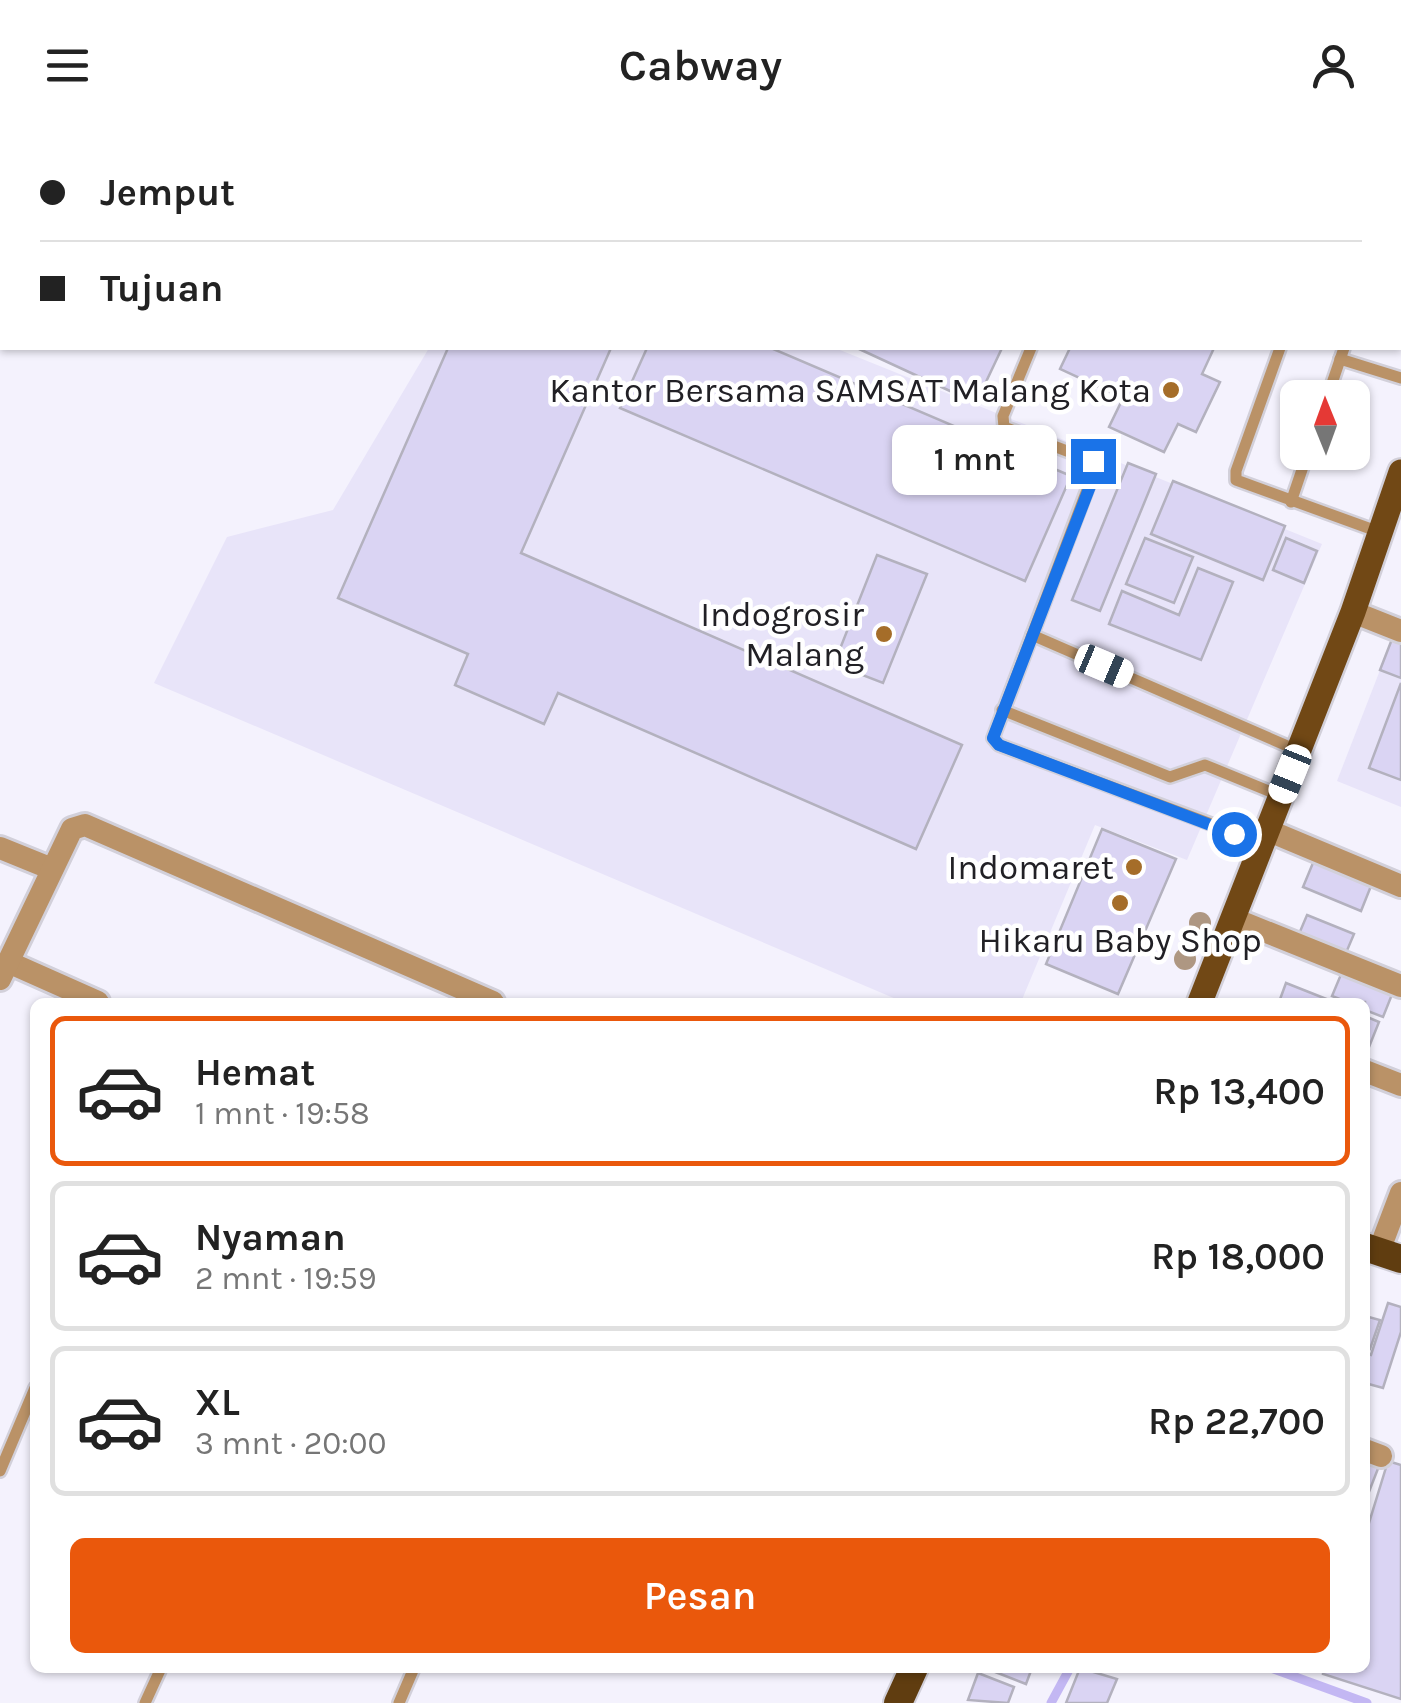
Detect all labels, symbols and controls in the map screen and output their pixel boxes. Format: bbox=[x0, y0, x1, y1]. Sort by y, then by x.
icon: menu bbox=[40, 38, 95, 93]
icon: person bbox=[1306, 38, 1361, 93]
text: Cabway bbox=[619, 39, 782, 91]
text: Jemput bbox=[100, 170, 235, 215]
text: Tujuan bbox=[100, 266, 223, 311]
place label: Kantor Bersama SAMSAT Malang Kota bbox=[549, 370, 1151, 411]
marker: Kantor Bersama SAMSAT Malang Kota bbox=[1160, 379, 1182, 401]
north arrow bbox=[1280, 380, 1370, 470]
map controls bbox=[1280, 380, 1370, 470]
callout: 1 mnt bbox=[893, 426, 1058, 496]
route end bbox=[1071, 439, 1116, 484]
text: 1 mnt bbox=[934, 441, 1015, 478]
place label: Indogrosir Malang bbox=[700, 594, 864, 675]
marker: Indogrosir Malang bbox=[873, 623, 895, 645]
car bbox=[1071, 640, 1137, 692]
car bbox=[1265, 741, 1315, 807]
route start bbox=[1212, 812, 1257, 857]
place label: Indomaret bbox=[947, 847, 1114, 888]
marker: Indomaret bbox=[1123, 856, 1145, 878]
marker: Hikaru Baby Shop bbox=[1109, 892, 1131, 914]
place label: Hikaru Baby Shop bbox=[978, 920, 1262, 961]
icon: car bbox=[75, 1046, 165, 1136]
text: Hemat bbox=[195, 1050, 315, 1095]
text: Rp 13,400 bbox=[1153, 1069, 1325, 1114]
text: 1 mnt · 19:58 bbox=[195, 1095, 370, 1132]
icon: car bbox=[75, 1211, 165, 1301]
text: Nyaman bbox=[195, 1215, 346, 1260]
text: Rp 18,000 bbox=[1151, 1234, 1325, 1279]
text: 2 mnt · 19:59 bbox=[195, 1260, 376, 1297]
icon: car bbox=[75, 1376, 165, 1466]
text: XL bbox=[195, 1380, 240, 1425]
text: Rp 22,700 bbox=[1148, 1399, 1325, 1444]
text: 3 mnt · 20:00 bbox=[195, 1425, 387, 1462]
button: Pesan bbox=[70, 1538, 1330, 1653]

